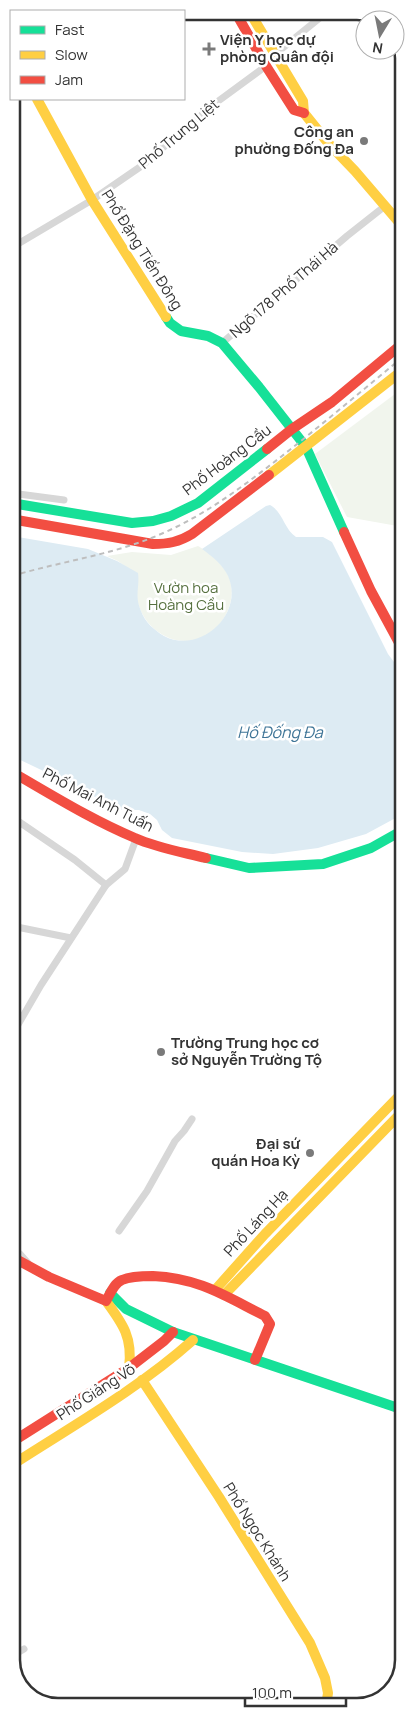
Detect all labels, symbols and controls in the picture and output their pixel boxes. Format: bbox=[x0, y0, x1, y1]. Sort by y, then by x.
legend bbox=[10, 10, 185, 100]
north arrow bbox=[355, 10, 405, 60]
text: Fast bbox=[55, 19, 84, 40]
place label: Viện Y học dự phòng Quân đội bbox=[220, 29, 334, 67]
text: N bbox=[371, 38, 384, 59]
marker: Viện Y học dự phòng Quân đội bbox=[202, 42, 216, 56]
text: Slow bbox=[55, 44, 88, 65]
text: Jam bbox=[55, 69, 83, 90]
street label: Phố Trung Liệt bbox=[134, 94, 223, 174]
place label: Công an phường Đống Đa bbox=[234, 121, 354, 159]
marker: Công an phường Đống Đa bbox=[358, 135, 370, 147]
street label: Phố Đặng Tiến Đông bbox=[97, 185, 188, 314]
street label: Ngõ 178 Phố Thái Hà bbox=[225, 237, 342, 343]
street label: Phố Hoàng Cầu bbox=[178, 419, 275, 500]
park label: Vườn hoa Hoàng Cầu bbox=[148, 577, 224, 615]
water label: Hố Đống Đa bbox=[237, 721, 324, 743]
street label: Phố Mai Anh Tuấn bbox=[39, 763, 157, 837]
place label: Trường Trung học cơ sở Nguyễn Trường Tộ bbox=[171, 1032, 322, 1070]
marker: Trường Trung học cơ sở Nguyễn Trường Tộ bbox=[155, 1046, 167, 1058]
place label: Đại sứ quán Hoa Kỳ bbox=[211, 1133, 301, 1171]
marker: Đại sứ quán Hoa Kỳ bbox=[304, 1147, 316, 1159]
street label: Phố Láng Hạ bbox=[219, 1184, 292, 1261]
street label: Phố Giảng Võ bbox=[52, 1358, 139, 1425]
street label: Phố Ngọc Khánh bbox=[219, 1478, 296, 1585]
scale bar bbox=[245, 1676, 346, 1708]
text: 100 m bbox=[252, 1682, 292, 1703]

